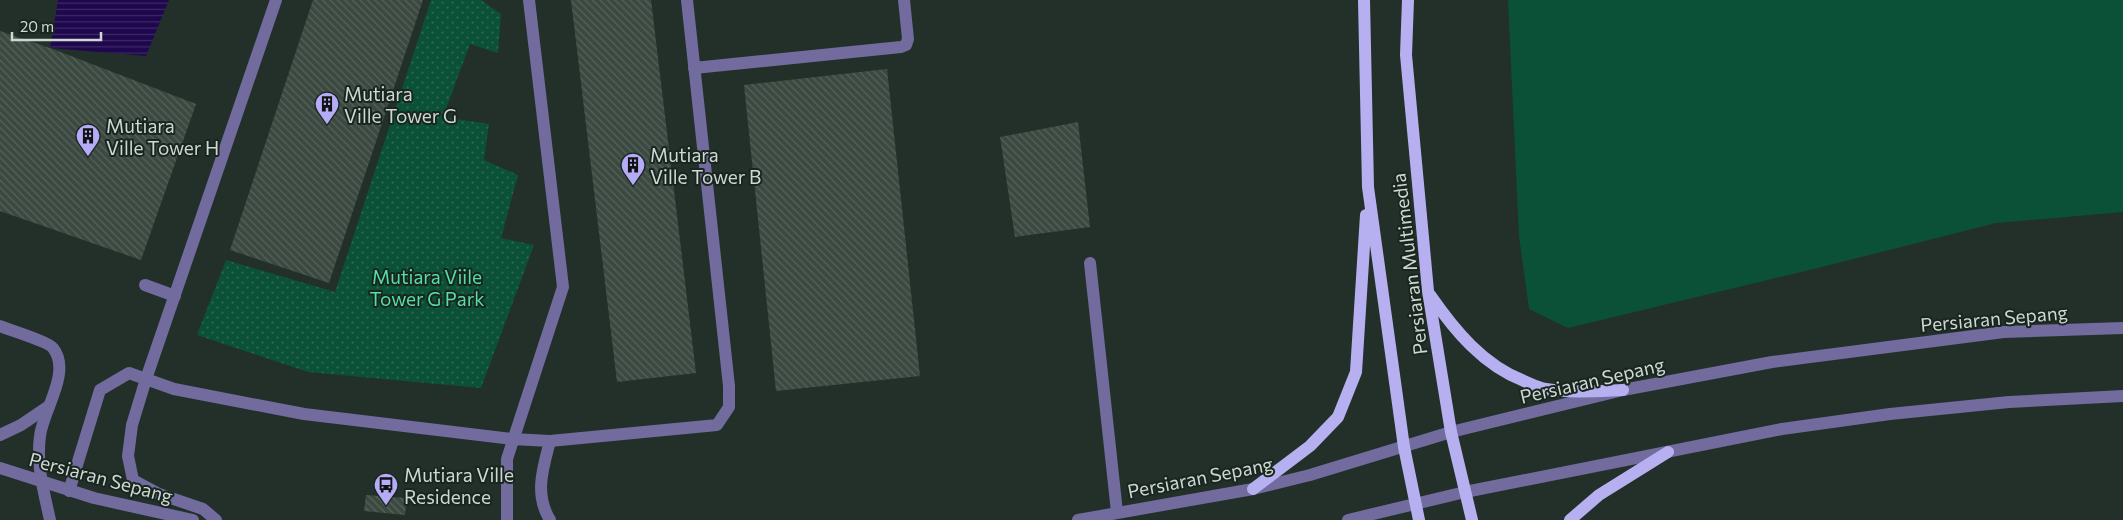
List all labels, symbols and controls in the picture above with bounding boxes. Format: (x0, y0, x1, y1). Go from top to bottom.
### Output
scale bar (12, 10, 101, 42)
text: 20 m (20, 17, 54, 35)
place label: Mutiara Ville Tower G (344, 82, 457, 127)
building icon: Mutiara Ville Tower G (314, 91, 340, 125)
place label: Mutiara Ville Tower H (106, 114, 219, 159)
building icon: Mutiara Ville Tower H (75, 123, 101, 157)
place label: Mutiara Ville Tower B (650, 143, 761, 188)
building icon: Mutiara Ville Tower B (620, 152, 646, 186)
street label: Persiaran Multimedia (1386, 172, 1432, 356)
park label: Mutiara Viile Tower G Park (369, 265, 485, 310)
street label: Persiaran Sepang (1919, 300, 2069, 336)
street label: Persiaran Sepang (1517, 352, 1667, 408)
street label: Persiaran Sepang (27, 447, 175, 507)
street label: Persiaran Sepang (1125, 452, 1275, 502)
place label: Mutiara Ville Residence (404, 463, 514, 508)
bus stop icon: Mutiara Ville Residence (373, 472, 399, 506)

